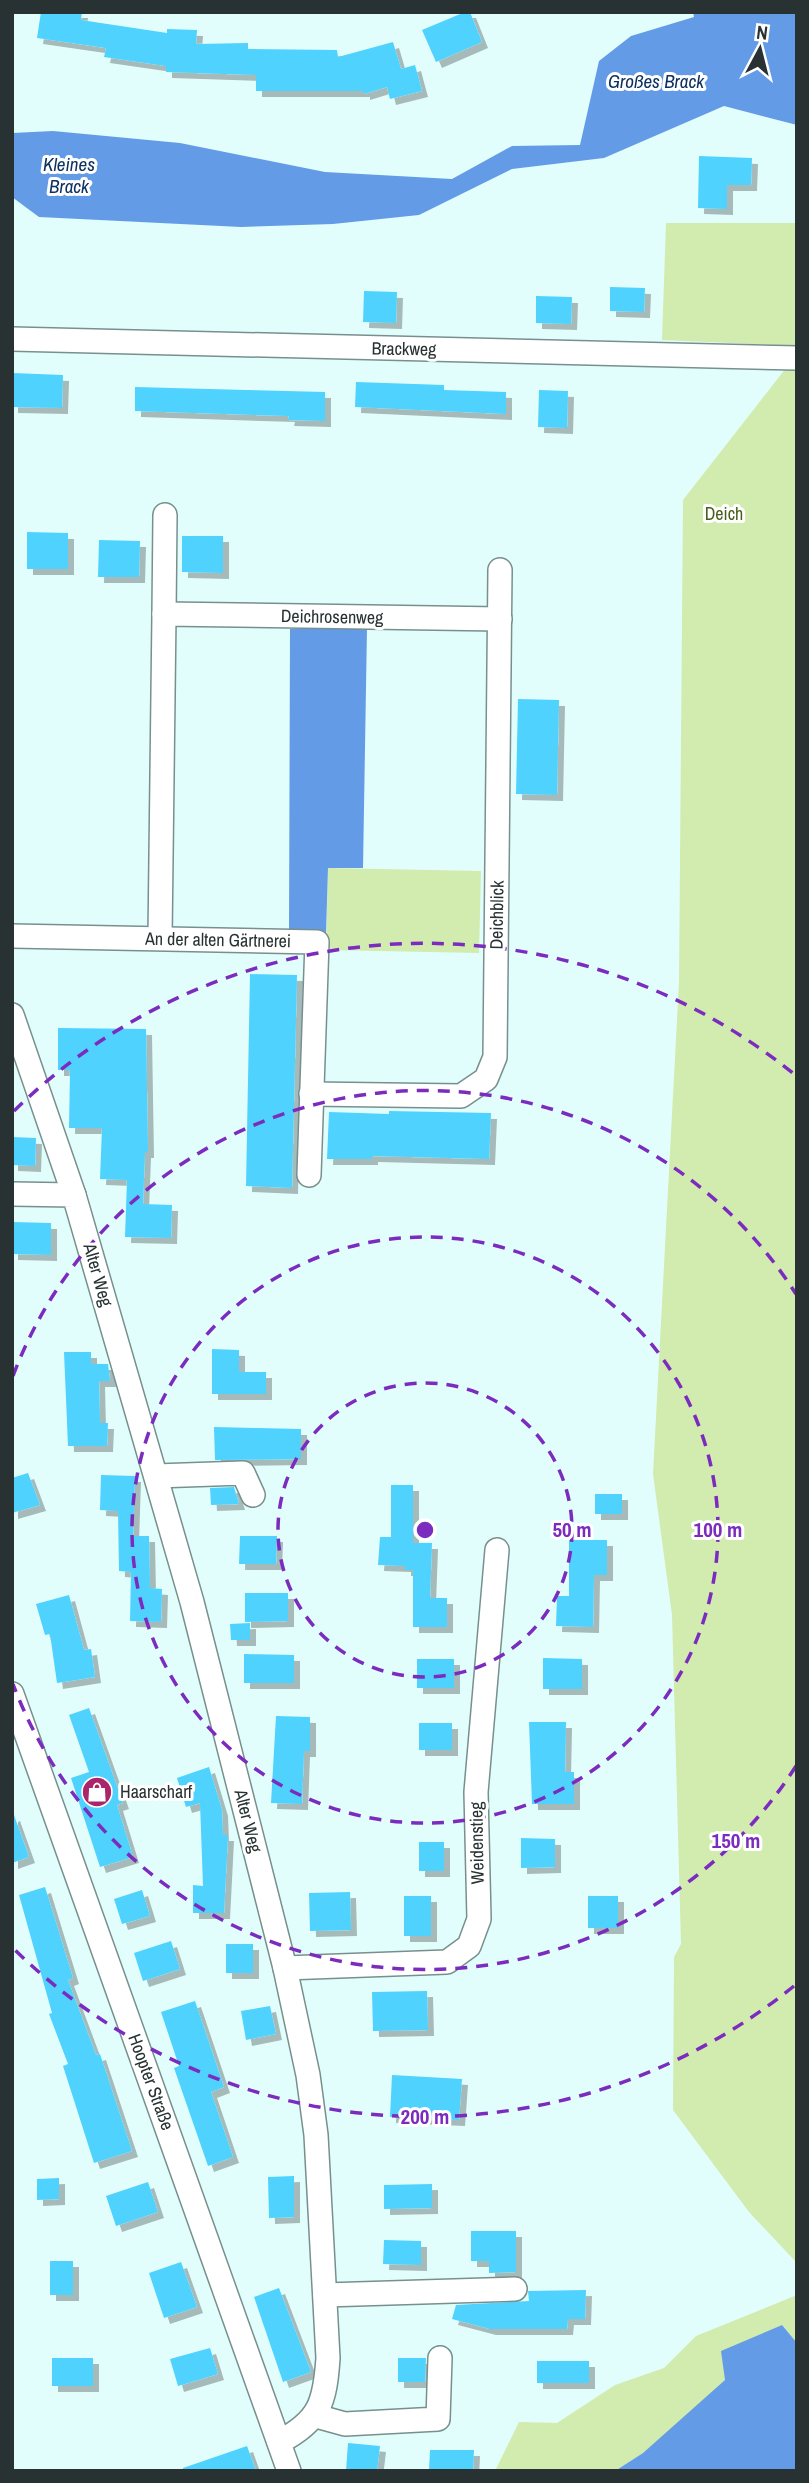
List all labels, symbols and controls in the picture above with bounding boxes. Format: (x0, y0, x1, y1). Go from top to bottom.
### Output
north arrow (725, 14, 795, 84)
text: N (755, 19, 769, 46)
water label: Großes Brack (608, 68, 705, 94)
water label: Kleines Brack (43, 151, 95, 199)
street label: Brackweg (371, 335, 437, 362)
park label: Deich (705, 501, 743, 526)
street label: Deichrosenweg (281, 603, 384, 630)
street label: Deichblick (483, 880, 510, 950)
street label: An der alten Gärtnerei (144, 926, 291, 953)
street label: Alter Weg (77, 1239, 120, 1310)
text: 50 m (552, 1515, 592, 1544)
text: 100 m (694, 1515, 742, 1544)
centre of rings (413, 1518, 437, 1542)
shop icon: Haarscharf (80, 1775, 114, 1809)
place label: Haarscharf (120, 1779, 193, 1804)
street label: Alter Weg (228, 1786, 269, 1856)
street label: Weidenstieg (463, 1801, 490, 1885)
text: 150 m (712, 1826, 760, 1855)
street label: Hoopter Straße (122, 2030, 180, 2134)
text: 200 m (401, 2102, 449, 2131)

